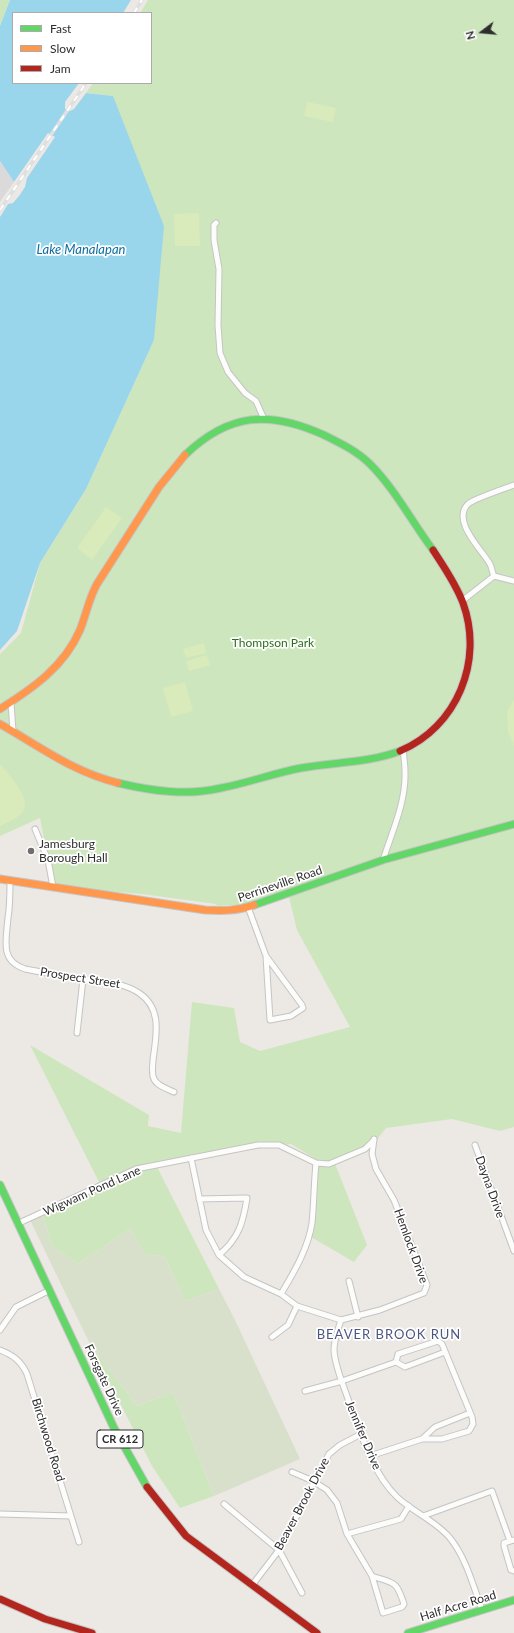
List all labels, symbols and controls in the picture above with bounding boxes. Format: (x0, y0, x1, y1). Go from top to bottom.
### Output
legend (12, 12, 152, 84)
north arrow (462, 12, 502, 52)
text: Fast (50, 21, 71, 36)
text: N (463, 30, 477, 41)
text: Slow (50, 41, 75, 56)
text: Jam (50, 61, 71, 76)
water label: Lake Manalapan (37, 242, 125, 258)
park label: Thompson Park (232, 636, 314, 650)
place label: Jamesburg Borough Hall (39, 837, 108, 865)
marker: Jamesburg Borough Hall (26, 846, 36, 856)
street label: Perrineville Road (236, 863, 324, 905)
street label: Prospect Street (39, 965, 121, 991)
street label: Dayna Drive (472, 1154, 508, 1220)
street label: Wigwam Pond Lane (41, 1163, 143, 1219)
street label: Hemlock Drive (391, 1207, 431, 1285)
district label: BEAVER BROOK RUN (317, 1327, 461, 1343)
street label: Forsgate Drive (81, 1342, 127, 1418)
street label: Birchwood Road (28, 1397, 68, 1483)
street label: Jennifer Drive (342, 1398, 384, 1472)
road number: CR 612 (97, 1430, 143, 1448)
street label: Beaver Brook Drive (272, 1455, 332, 1553)
street label: Half Acre Road (418, 1588, 498, 1624)

